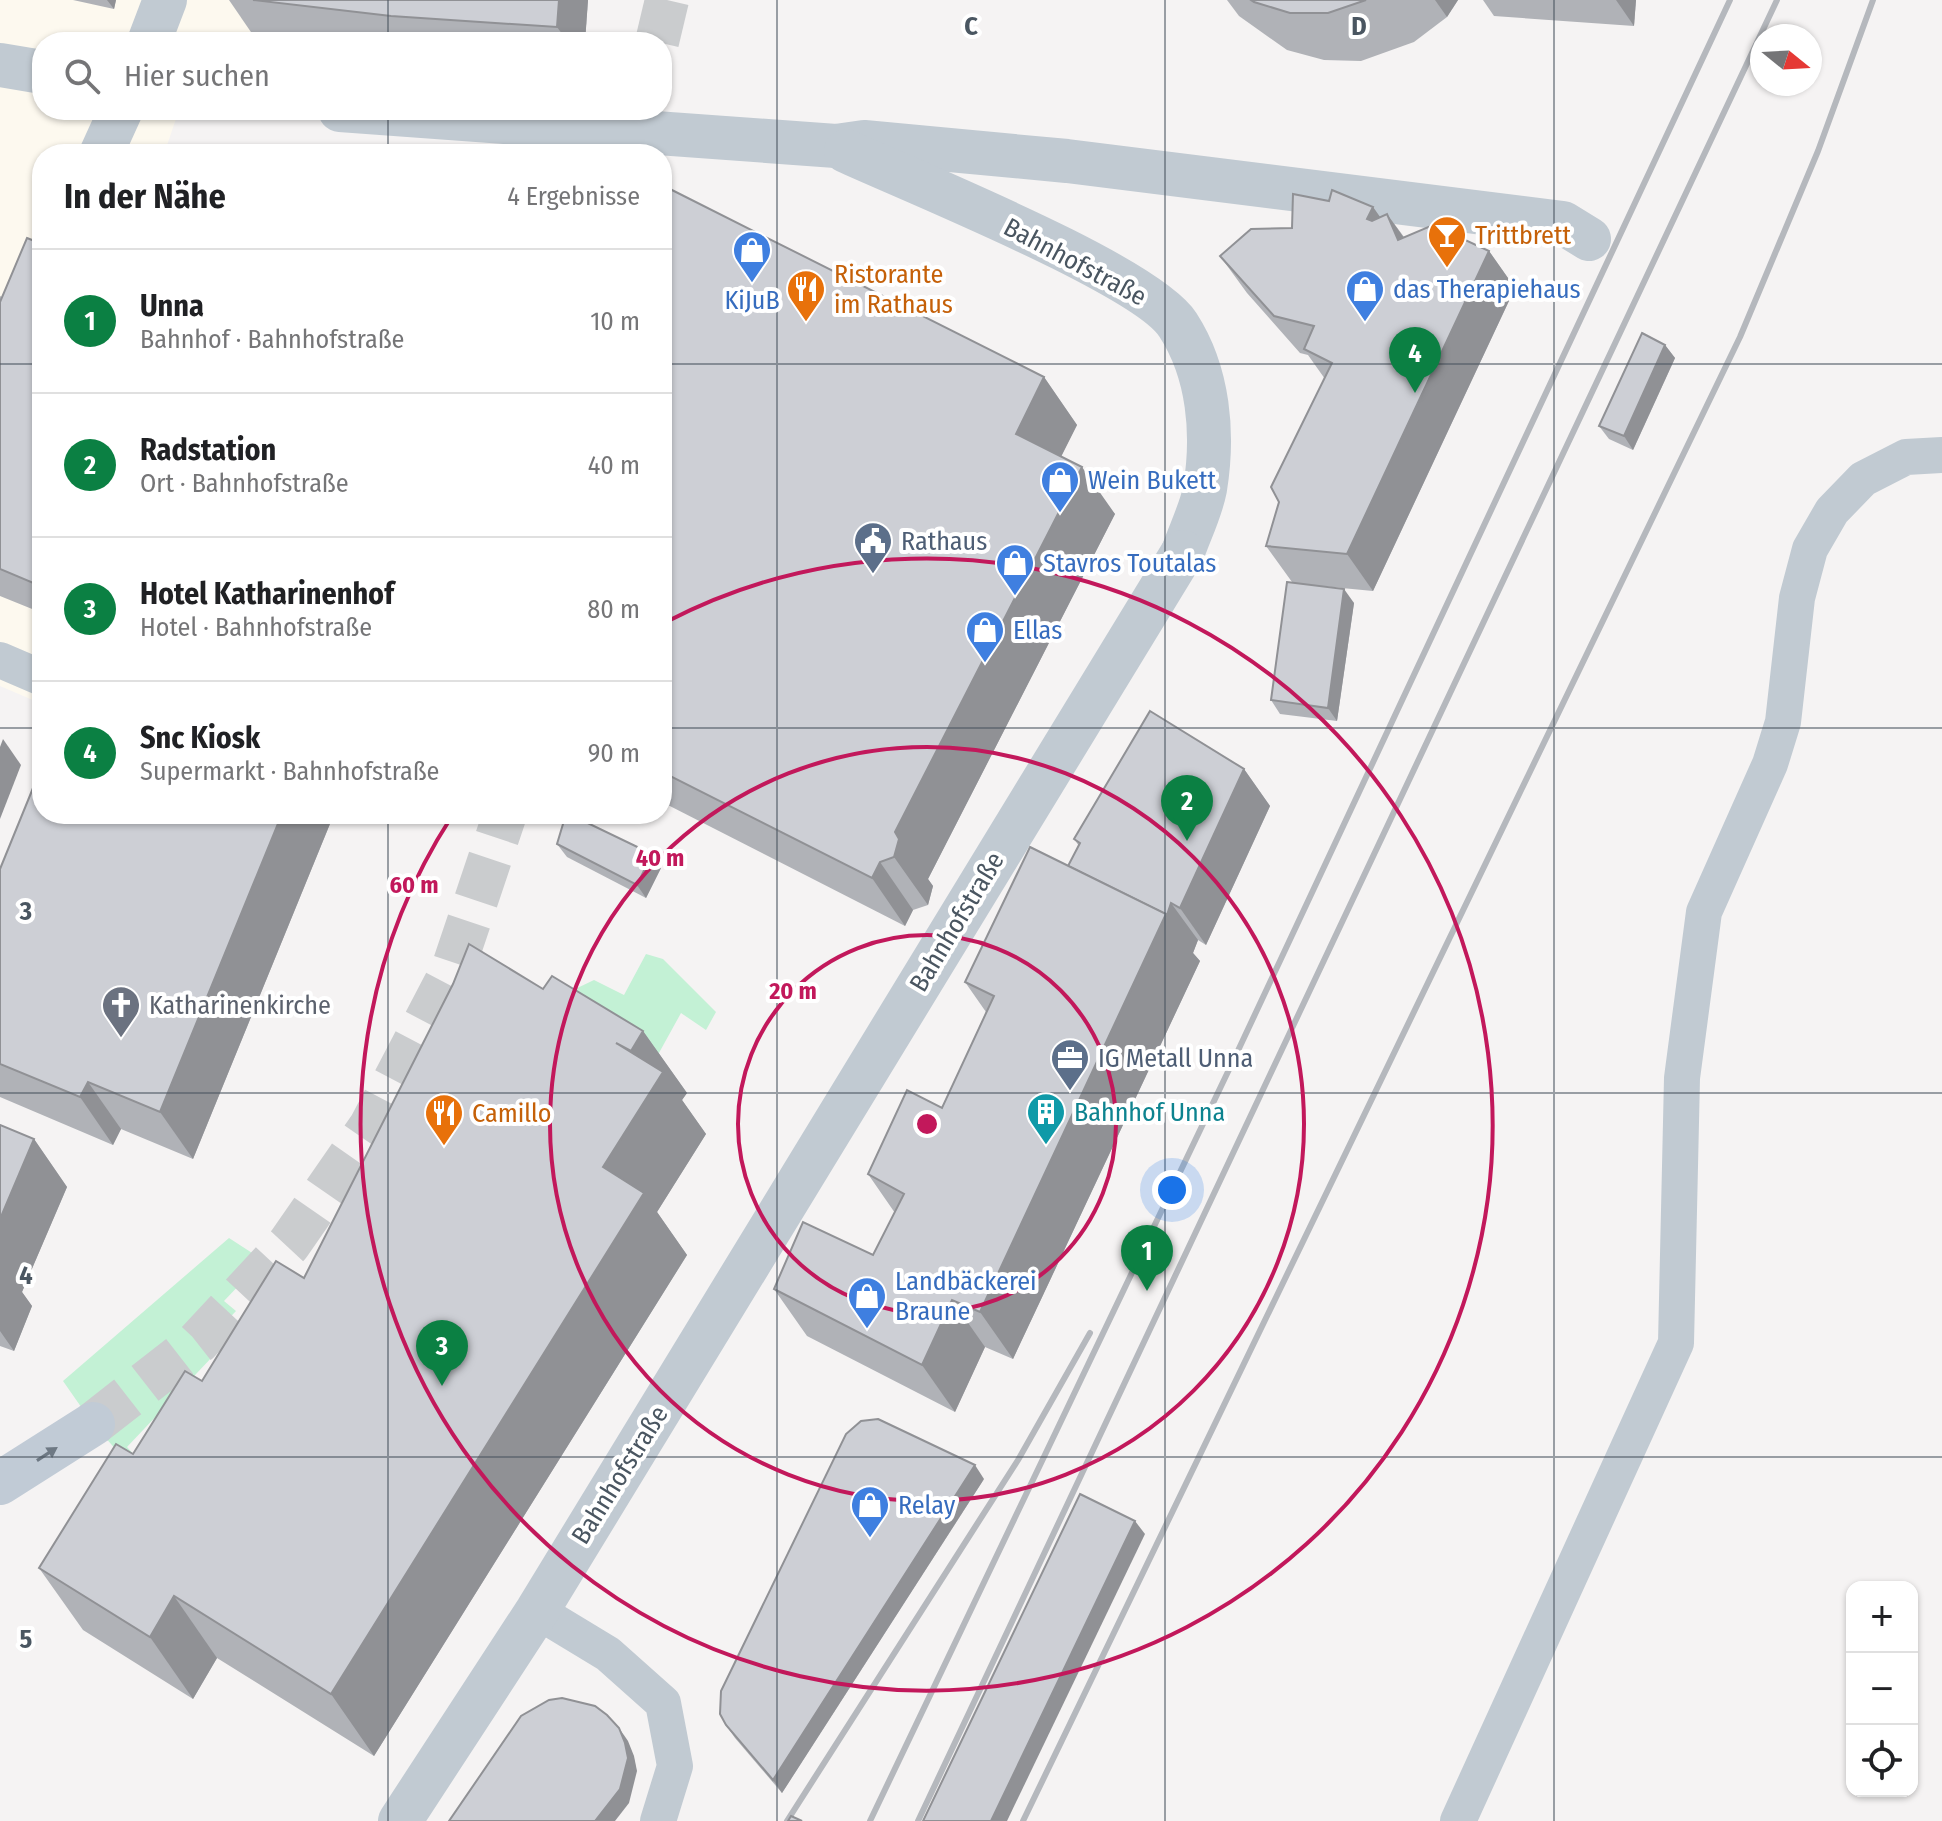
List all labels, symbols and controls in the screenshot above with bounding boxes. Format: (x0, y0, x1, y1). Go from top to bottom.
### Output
text: C (964, 11, 978, 42)
text: D (1351, 11, 1367, 42)
north arrow (1750, 24, 1822, 96)
search box (32, 32, 672, 120)
icon: search (60, 54, 104, 98)
text: Hier suchen (124, 58, 270, 94)
text: In der Nähe (64, 176, 226, 217)
text: 4 Ergebnisse (507, 181, 640, 212)
street label: Bahnhofstraße (998, 211, 1152, 313)
bar icon: Trittbrett (1426, 214, 1468, 269)
place label: Trittbrett (1475, 220, 1571, 251)
shop icon: KiJuB (731, 229, 773, 284)
place label: Ristorante im Rathaus (834, 259, 953, 320)
restaurant icon: Ristorante im Rathaus (785, 268, 827, 323)
shop icon: das Therapiehaus (1344, 268, 1386, 323)
place label: das Therapiehaus (1393, 274, 1581, 305)
place label: KiJuB (724, 285, 780, 316)
text: Unna (140, 288, 204, 324)
text: 1 (85, 306, 96, 337)
text: 10 m (590, 306, 640, 337)
text: Bahnhof · Bahnhofstraße (140, 324, 404, 355)
pin: 4 (1389, 327, 1441, 393)
text: Radstation (140, 432, 276, 468)
text: 2 (84, 450, 96, 481)
text: 40 m (588, 450, 640, 481)
shop icon: Wein Bukett (1039, 459, 1081, 514)
place label: Wein Bukett (1088, 465, 1216, 496)
text: Ort · Bahnhofstraße (140, 468, 349, 499)
public building icon: Rathaus (852, 520, 894, 575)
place label: Rathaus (901, 526, 987, 557)
shop icon: Stavros Toutalas (994, 542, 1036, 597)
place label: Stavros Toutalas (1043, 548, 1216, 579)
text: Hotel Katharinenhof (140, 576, 394, 612)
text: 3 (84, 594, 96, 625)
text: 80 m (587, 594, 640, 625)
shop icon: Ellas (964, 609, 1006, 664)
text: Hotel · Bahnhofstraße (140, 612, 372, 643)
place label: Ellas (1013, 615, 1062, 646)
text: Snc Kiosk (140, 720, 260, 756)
text: 4 (83, 738, 97, 769)
text: 90 m (588, 738, 640, 769)
text: Supermarkt · Bahnhofstraße (140, 756, 439, 787)
pin: 2 (1161, 775, 1213, 841)
text: 40 m (636, 844, 684, 872)
street label: Bahnhofstraße (903, 847, 1011, 997)
text: 60 m (390, 871, 438, 899)
text: 3 (19, 896, 32, 927)
text: 20 m (768, 977, 817, 1005)
church icon: Katharinenkirche (100, 984, 142, 1039)
place label: Katharinenkirche (149, 990, 331, 1021)
office icon: IG Metall Unna (1049, 1037, 1091, 1092)
place label: IG Metall Unna (1098, 1043, 1253, 1074)
building icon: Bahnhof Unna (1025, 1091, 1067, 1146)
restaurant icon: Camillo (423, 1092, 465, 1147)
place label: Bahnhof Unna (1074, 1097, 1225, 1128)
place label: Camillo (472, 1098, 552, 1129)
centre of rings (913, 1110, 941, 1138)
your location (1152, 1170, 1192, 1210)
pin: 1 (1121, 1225, 1173, 1291)
text: 4 (19, 1260, 33, 1291)
place label: Landbäckerei Braune (895, 1266, 1037, 1327)
shop icon: Landbäckerei Braune (846, 1275, 888, 1330)
pin: 3 (416, 1320, 468, 1386)
street label: Bahnhofstraße (565, 1400, 675, 1550)
one-way arrow (36, 1447, 58, 1462)
shop icon: Relay (849, 1484, 891, 1539)
place label: Relay (898, 1490, 956, 1521)
map controls (1846, 1581, 1918, 1797)
button: + (1846, 1581, 1918, 1653)
text: 5 (20, 1624, 33, 1655)
button: − (1846, 1653, 1918, 1725)
button: locate (1846, 1725, 1918, 1797)

